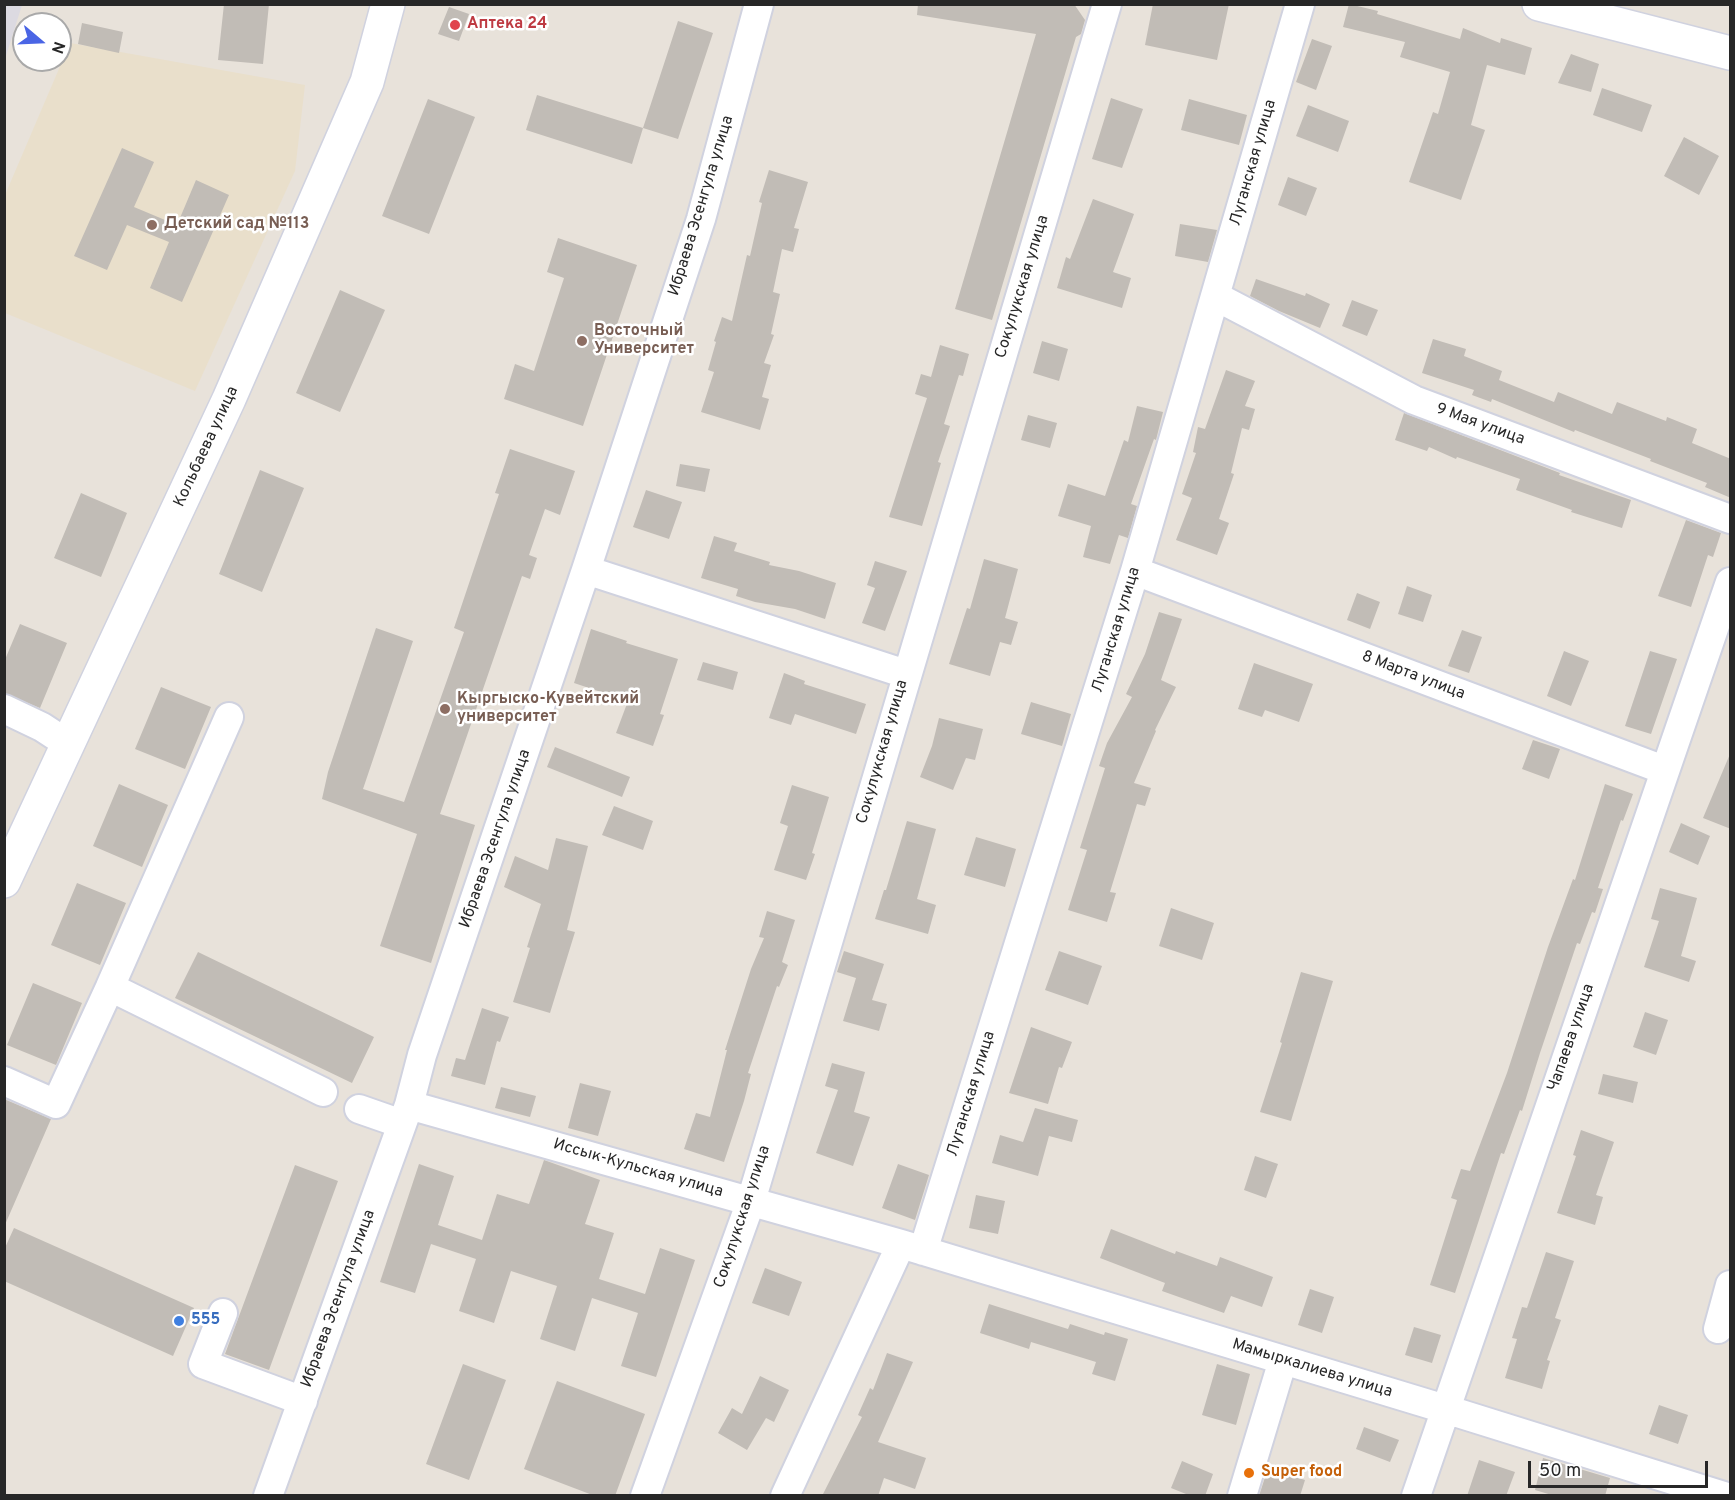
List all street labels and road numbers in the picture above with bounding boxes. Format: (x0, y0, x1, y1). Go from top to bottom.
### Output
street label: Луганская улица (1227, 98, 1281, 228)
street label: Ибраева Эсенгула улица (665, 113, 739, 299)
street label: Сокулукская улица (992, 213, 1054, 361)
street label: Кольбаева улица (171, 384, 243, 510)
street label: 9 Мая улица (1433, 400, 1527, 450)
street label: Луганская улица (1089, 565, 1145, 695)
street label: 8 Марта улица (1359, 647, 1467, 705)
street label: Сокулукская улица (853, 678, 913, 826)
street label: Ибраева Эсенгула улица (456, 747, 536, 931)
street label: Чапаева улица (1545, 982, 1599, 1094)
street label: Луганская улица (944, 1029, 1000, 1159)
street label: Иссык-Кульская улица (551, 1136, 725, 1202)
street label: Сокулукская улица (711, 1143, 775, 1291)
street label: Ибраева Эсенгула улица (298, 1208, 380, 1390)
street label: Мамыркалиева улица (1230, 1335, 1394, 1403)

